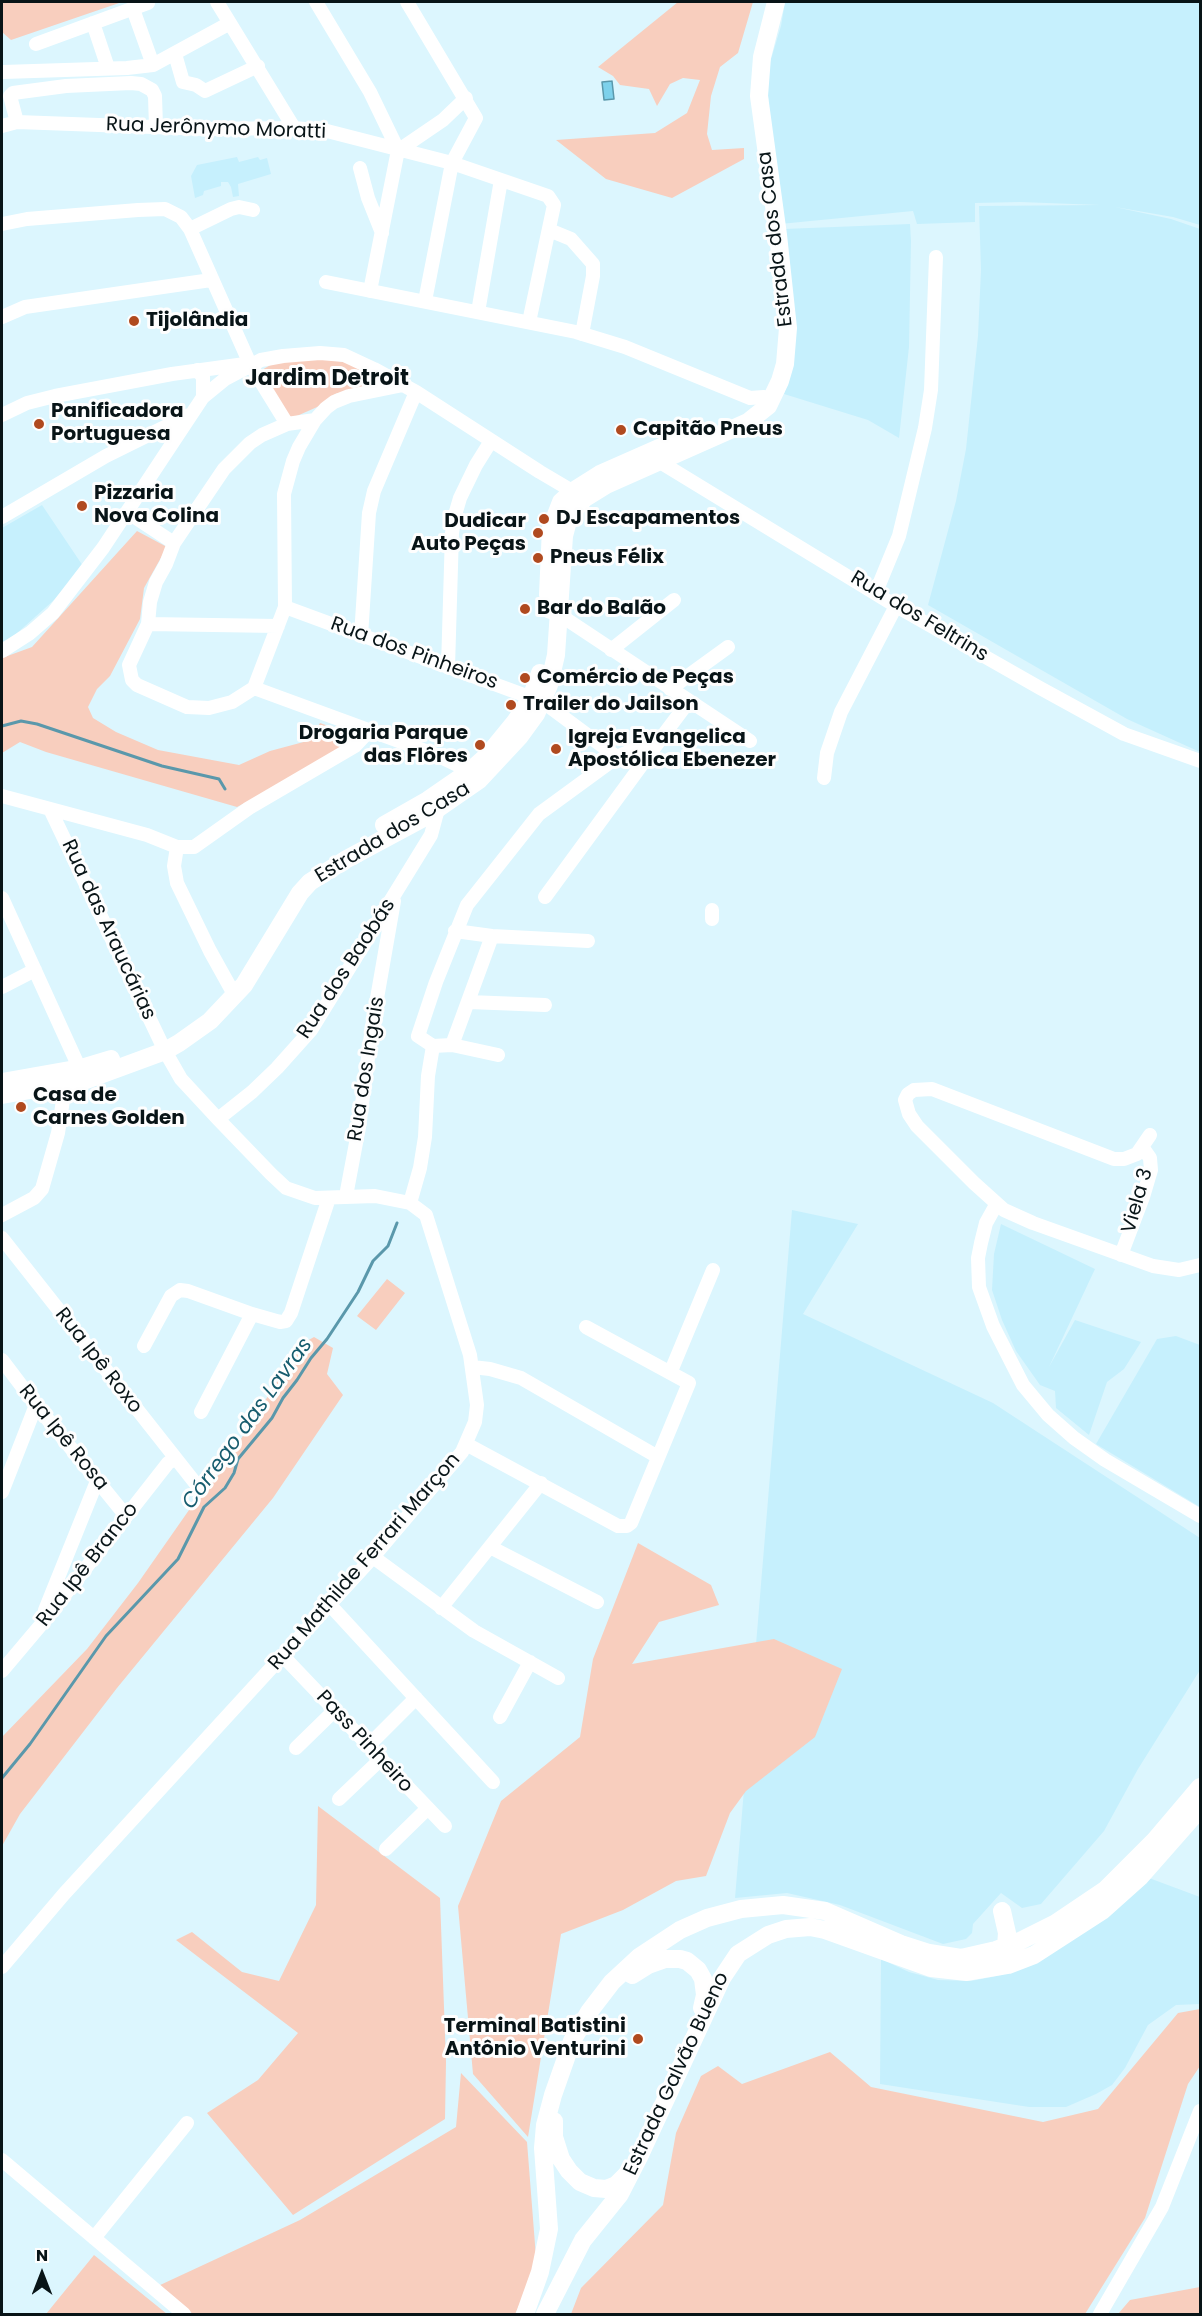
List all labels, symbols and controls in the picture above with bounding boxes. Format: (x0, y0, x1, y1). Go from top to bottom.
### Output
street label: Rua Jerônymo Moratti (105, 113, 327, 145)
street label: Estrada dos Casa (753, 150, 799, 328)
place label: Tijolândia (146, 309, 248, 333)
marker: Tijolândia (127, 314, 141, 328)
district label: Jardim Detroit (245, 366, 409, 392)
place label: Panificadora Portuguesa (51, 400, 184, 447)
marker: Panificadora Portuguesa (32, 417, 46, 431)
place label: Capitão Pneus (633, 418, 783, 442)
marker: Capitão Pneus (614, 423, 628, 437)
place label: Pizzaria Nova Colina (94, 482, 219, 529)
marker: Pizzaria Nova Colina (75, 499, 89, 513)
place label: DJ Escapamentos (556, 507, 740, 531)
place label: Dudicar Auto Peças (411, 510, 526, 557)
marker: DJ Escapamentos (537, 512, 551, 526)
marker: Dudicar Auto Peças (531, 526, 545, 540)
place label: Pneus Félix (550, 546, 664, 570)
marker: Pneus Félix (531, 551, 545, 565)
street label: Rua dos Feltrins (846, 566, 992, 668)
place label: Bar do Balão (537, 597, 666, 621)
marker: Bar do Balão (518, 602, 532, 616)
street label: Rua dos Pinheiros (327, 613, 501, 695)
place label: Comércio de Peças (537, 666, 734, 690)
marker: Comércio de Peças (518, 671, 532, 685)
place label: Trailer do Jailson (523, 693, 699, 717)
marker: Trailer do Jailson (504, 698, 518, 712)
place label: Drogaria Parque das Flôres (299, 722, 468, 769)
place label: Igreja Evangelica Apostólica Ebenezer (568, 726, 776, 773)
marker: Drogaria Parque das Flôres (473, 738, 487, 752)
marker: Igreja Evangelica Apostólica Ebenezer (549, 742, 563, 756)
street label: Estrada dos Casa (311, 777, 475, 889)
street label: Rua das Araucárias (56, 836, 160, 1024)
street label: Rua dos Baobás (293, 895, 401, 1043)
street label: Rua dos Ingais (344, 995, 390, 1143)
place label: Casa de Carnes Golden (33, 1084, 185, 1131)
marker: Casa de Carnes Golden (14, 1100, 28, 1114)
street label: Viela 3 (1117, 1166, 1159, 1236)
street label: Rua Ipê Roxo (49, 1303, 147, 1419)
water label: Córrego das Lavras (177, 1333, 319, 1515)
street label: Rua Ipê Rosa (13, 1380, 113, 1496)
street label: Rua Mathilde Ferrari Marçon (264, 1448, 466, 1676)
street label: Rua Ipê Branco (32, 1498, 144, 1632)
street label: Pass Pinheiro (311, 1686, 417, 1798)
street label: Estrada Galvão Bueno (619, 1969, 735, 2179)
place label: Terminal Batistini Antônio Venturini (444, 2015, 626, 2062)
marker: Terminal Batistini Antônio Venturini (631, 2032, 645, 2046)
north arrow (12, 2244, 72, 2304)
text: N (36, 2244, 48, 2267)

